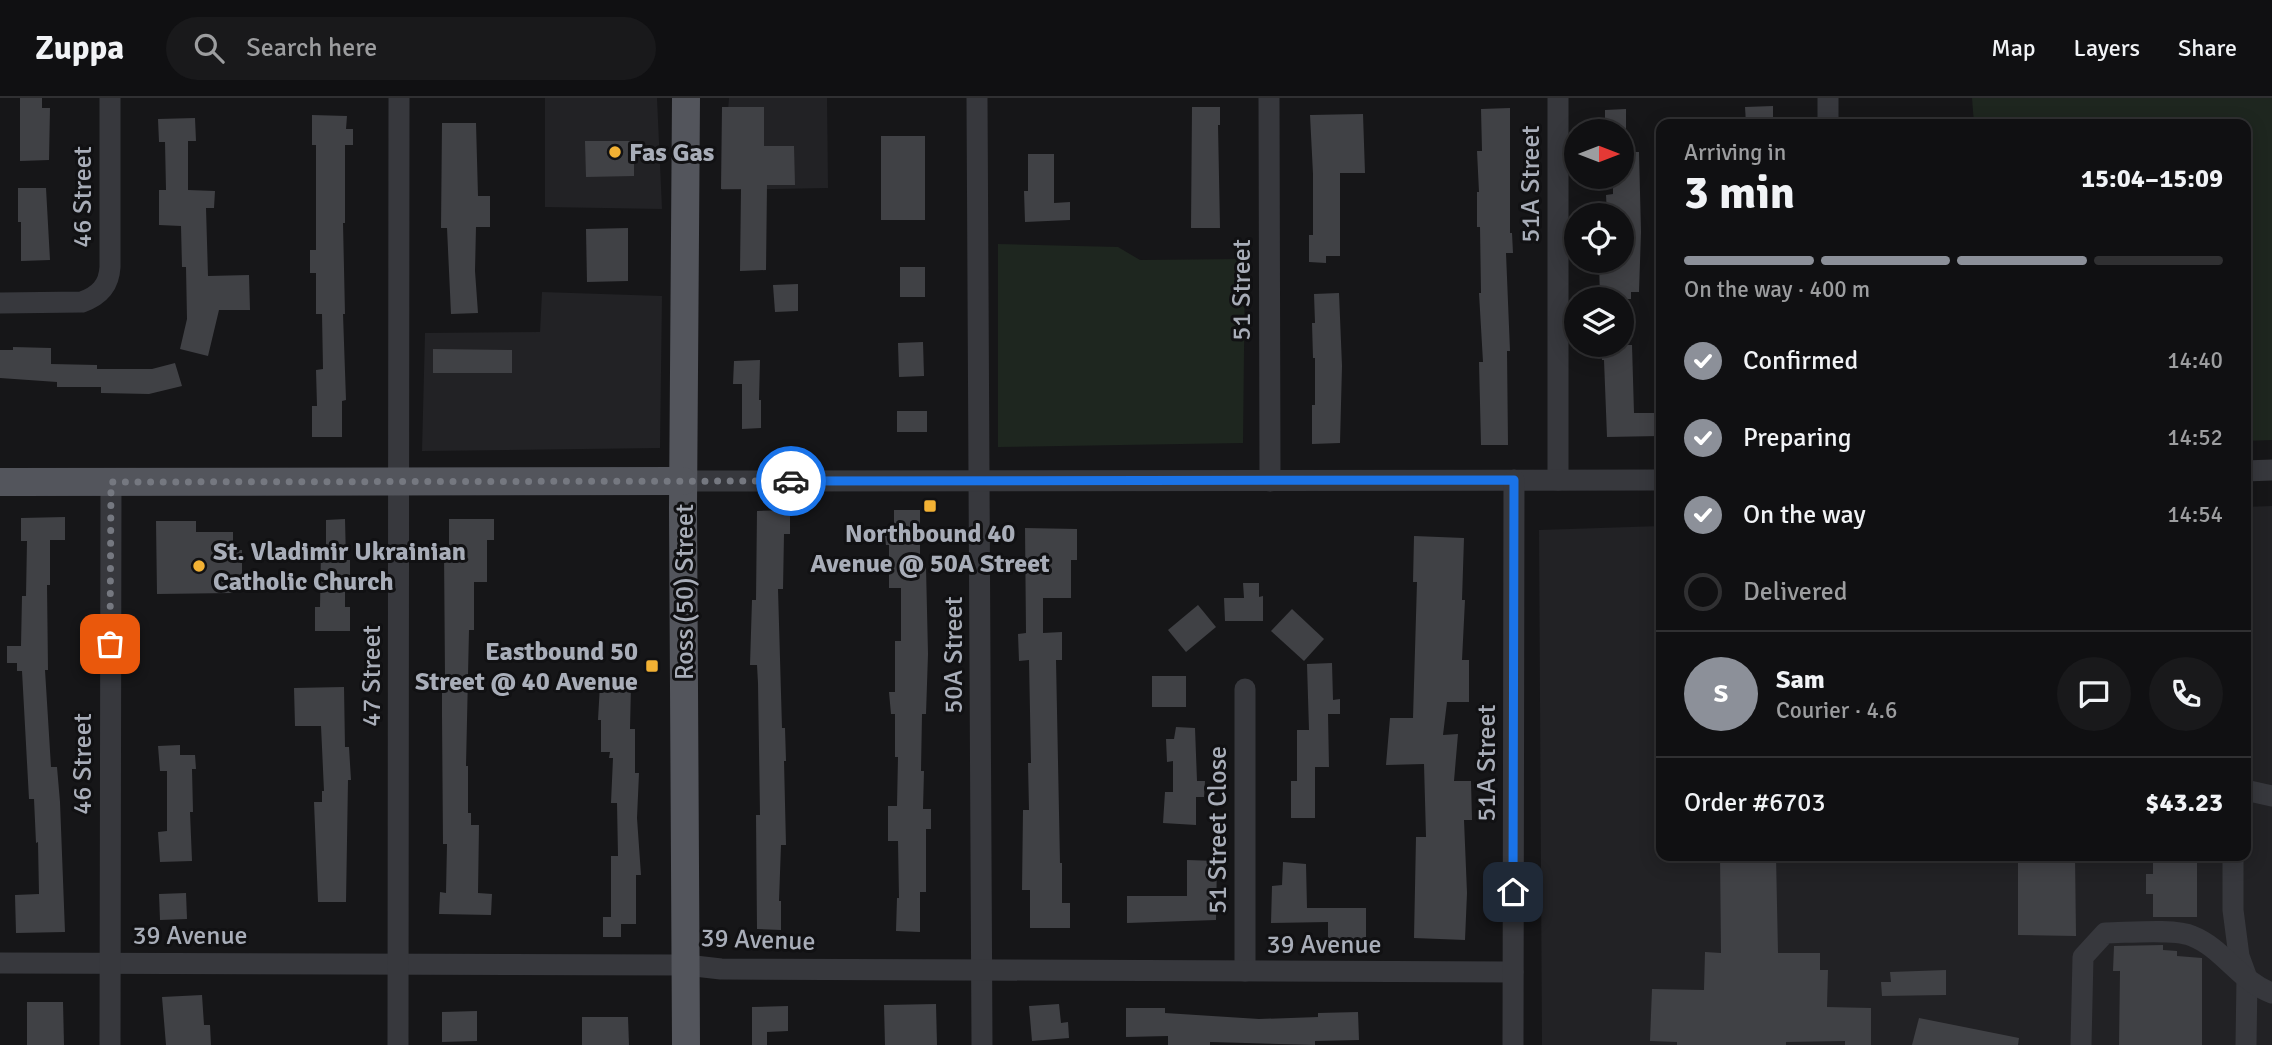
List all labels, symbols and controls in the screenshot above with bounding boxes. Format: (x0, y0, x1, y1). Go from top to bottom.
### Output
search box (166, 17, 656, 80)
text: Zuppa (35, 28, 124, 69)
icon: search (190, 29, 228, 67)
text: Search here (246, 32, 377, 64)
text: Map (1991, 33, 2036, 63)
text: Layers (2074, 33, 2140, 63)
text: Share (2178, 33, 2237, 63)
north arrow (1564, 119, 1634, 189)
map controls (1564, 119, 1634, 357)
street label: 51A Street (1515, 125, 1547, 243)
place label: Fas Gas (629, 137, 714, 169)
text: Arriving in (1684, 138, 1786, 167)
marker: Fas Gas (607, 144, 623, 160)
street label: 46 Street (67, 146, 99, 248)
text: 15:04–15:09 (2081, 163, 2223, 195)
text: 3 min (1684, 165, 1795, 221)
button: locate (1564, 203, 1634, 273)
street label: 51 Street (1226, 239, 1258, 341)
text: On the way · 400 m (1684, 275, 1870, 304)
button: layers (1564, 287, 1634, 357)
icon: check (1684, 342, 1722, 380)
text: Confirmed (1743, 345, 1858, 377)
text: 14:40 (2167, 346, 2223, 375)
icon: check (1684, 419, 1722, 457)
text: Preparing (1743, 422, 1851, 454)
text: 14:52 (2167, 423, 2223, 452)
courier (756, 446, 826, 516)
icon: car (772, 462, 810, 500)
icon: check (1684, 496, 1722, 534)
marker: Northbound 40 Avenue @ 50A Street (922, 498, 938, 514)
text: On the way (1743, 499, 1866, 531)
text: 14:54 (2167, 500, 2223, 529)
street label: Ross (50) Street (669, 504, 701, 680)
place label: Northbound 40 Avenue @ 50A Street (810, 518, 1050, 580)
place label: St. Vladimir Ukrainian Catholic Church (213, 536, 466, 598)
marker: St. Vladimir Ukrainian Catholic Church (191, 558, 207, 574)
text: Delivered (1743, 576, 1848, 608)
street label: 50A Street (938, 596, 970, 714)
pin (80, 614, 140, 674)
icon: bag (91, 625, 129, 663)
street label: 47 Street (356, 625, 388, 727)
place label: Eastbound 50 Street @ 40 Avenue (415, 636, 638, 698)
button: chat (2057, 657, 2131, 731)
button: phone (2149, 657, 2223, 731)
marker: Eastbound 50 Street @ 40 Avenue (644, 658, 660, 674)
text: Sam (1776, 664, 1825, 696)
text: S (1714, 678, 1728, 710)
text: Courier · 4.6 (1776, 696, 1897, 725)
street label: 51A Street (1471, 704, 1503, 822)
street label: 46 Street (67, 713, 99, 815)
street label: 51 Street Close (1202, 746, 1234, 914)
text: Order #6703 (1684, 787, 1825, 819)
text: $43.23 (2145, 787, 2223, 819)
pin (1483, 862, 1543, 922)
icon: home (1494, 873, 1532, 911)
street label: 39 Avenue (132, 920, 248, 952)
street label: 39 Avenue (700, 922, 816, 958)
street label: 39 Avenue (1266, 929, 1382, 961)

